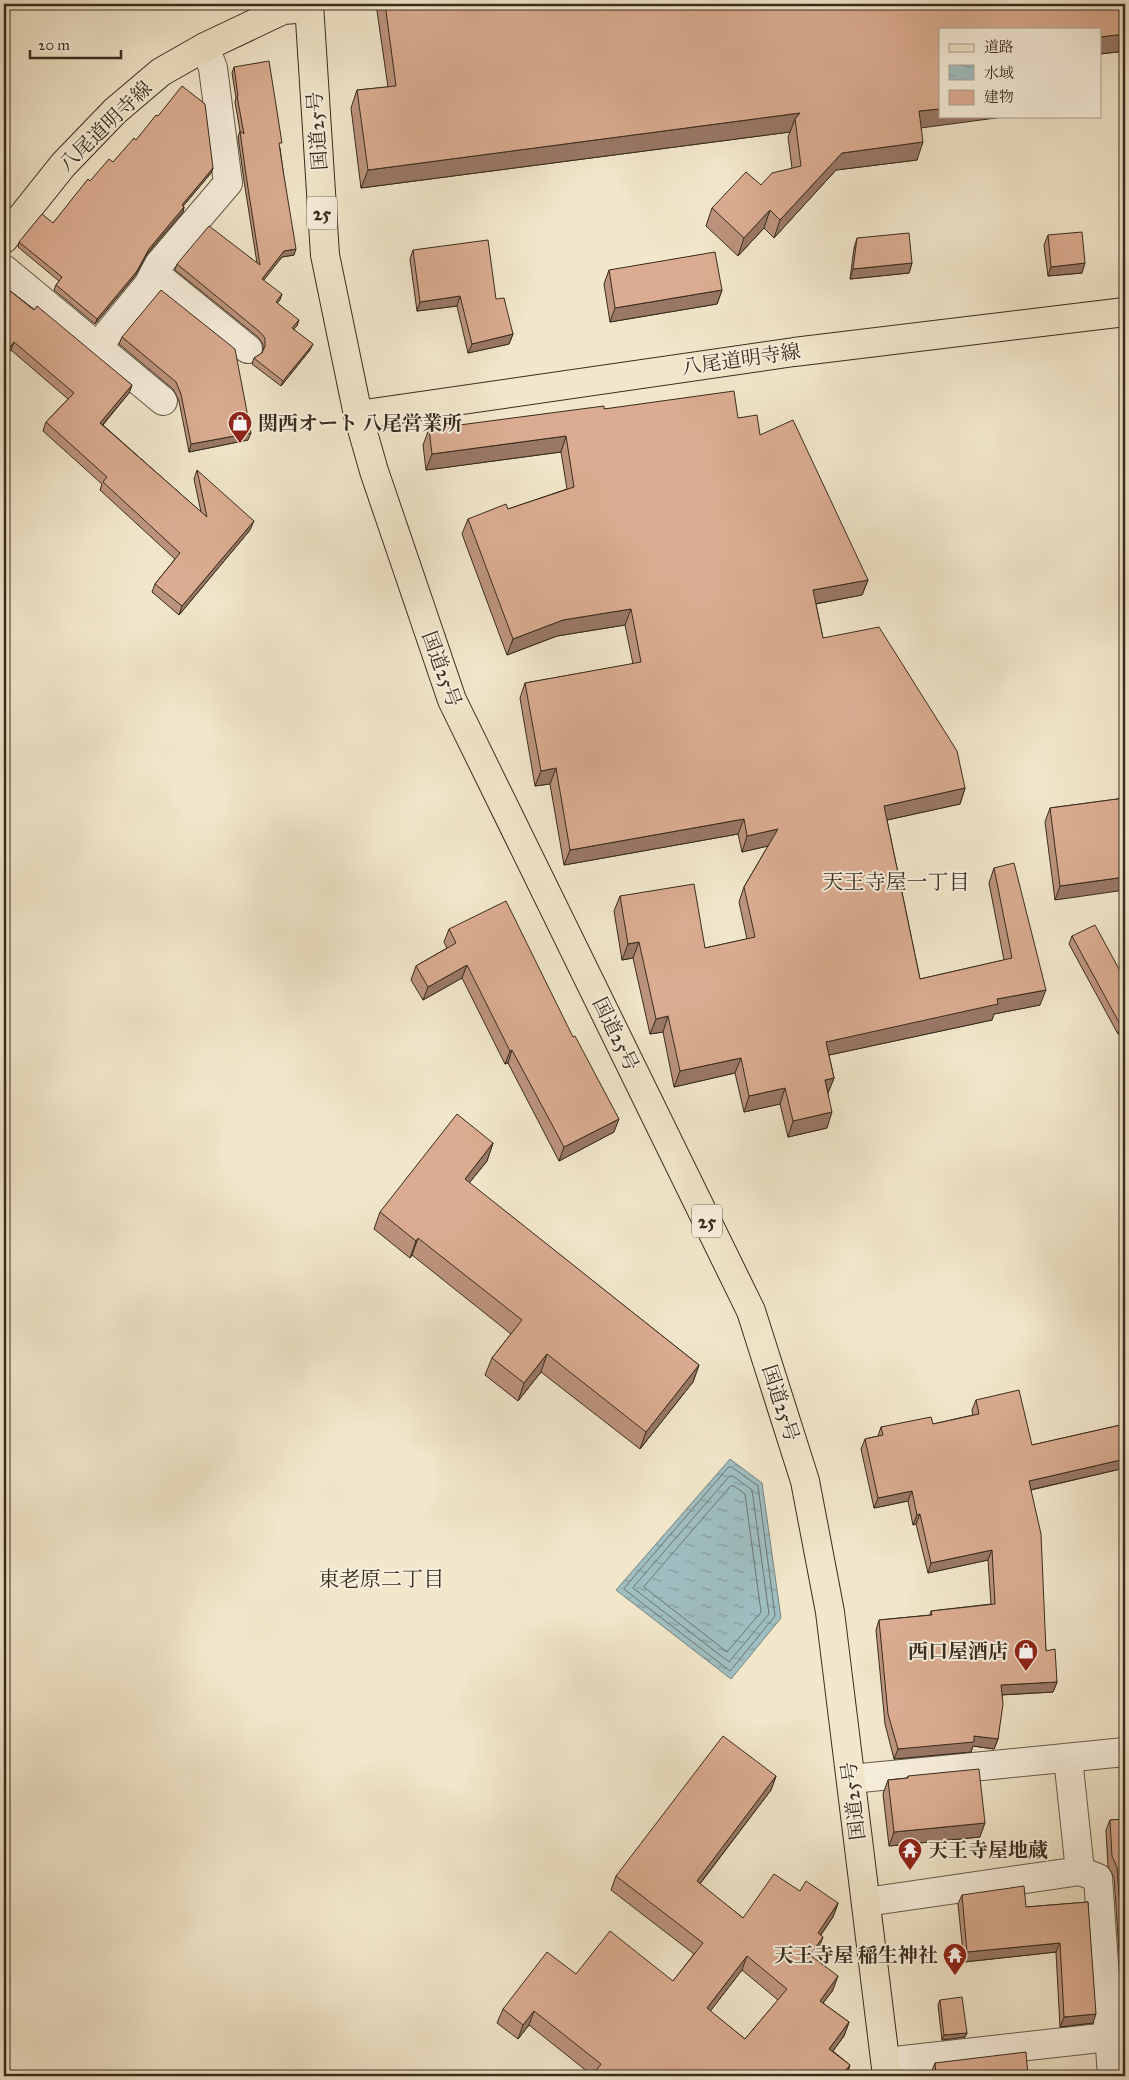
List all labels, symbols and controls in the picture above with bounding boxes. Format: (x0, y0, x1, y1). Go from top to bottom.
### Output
scale bar (30, 28, 121, 60)
legend (939, 28, 1102, 118)
text: 20 m (38, 36, 70, 54)
text: 道路 (984, 38, 1014, 56)
text: 水域 (984, 64, 1014, 82)
street label: 八尾道明寺線 (54, 76, 156, 176)
text: 建物 (984, 88, 1014, 106)
street label: 国道25号 (302, 91, 332, 171)
road number: 25 (307, 197, 337, 230)
street label: 八尾道明寺線 (680, 339, 802, 379)
shop icon: 関西オート 八尾営業所 (227, 410, 253, 444)
place label: 関西オート 八尾営業所 (258, 411, 462, 435)
street label: 国道25号 (417, 628, 467, 710)
district label: 天王寺屋一丁目 (823, 869, 970, 895)
street label: 国道25号 (588, 993, 644, 1075)
road number: 25 (692, 1204, 722, 1238)
street label: 国道25号 (757, 1362, 805, 1444)
district label: 東老原二丁目 (318, 1566, 444, 1592)
shop icon: 西口屋酒店 (1013, 1638, 1039, 1672)
place label: 西口屋酒店 (908, 1639, 1008, 1663)
street label: 国道25号 (836, 1760, 870, 1842)
temple icon: 天王寺屋地蔵 (897, 1837, 923, 1871)
place label: 天王寺屋地蔵 (928, 1838, 1048, 1862)
temple icon: 天王寺屋 稲生神社 (942, 1942, 968, 1976)
place label: 天王寺屋 稲生神社 (774, 1943, 938, 1967)

